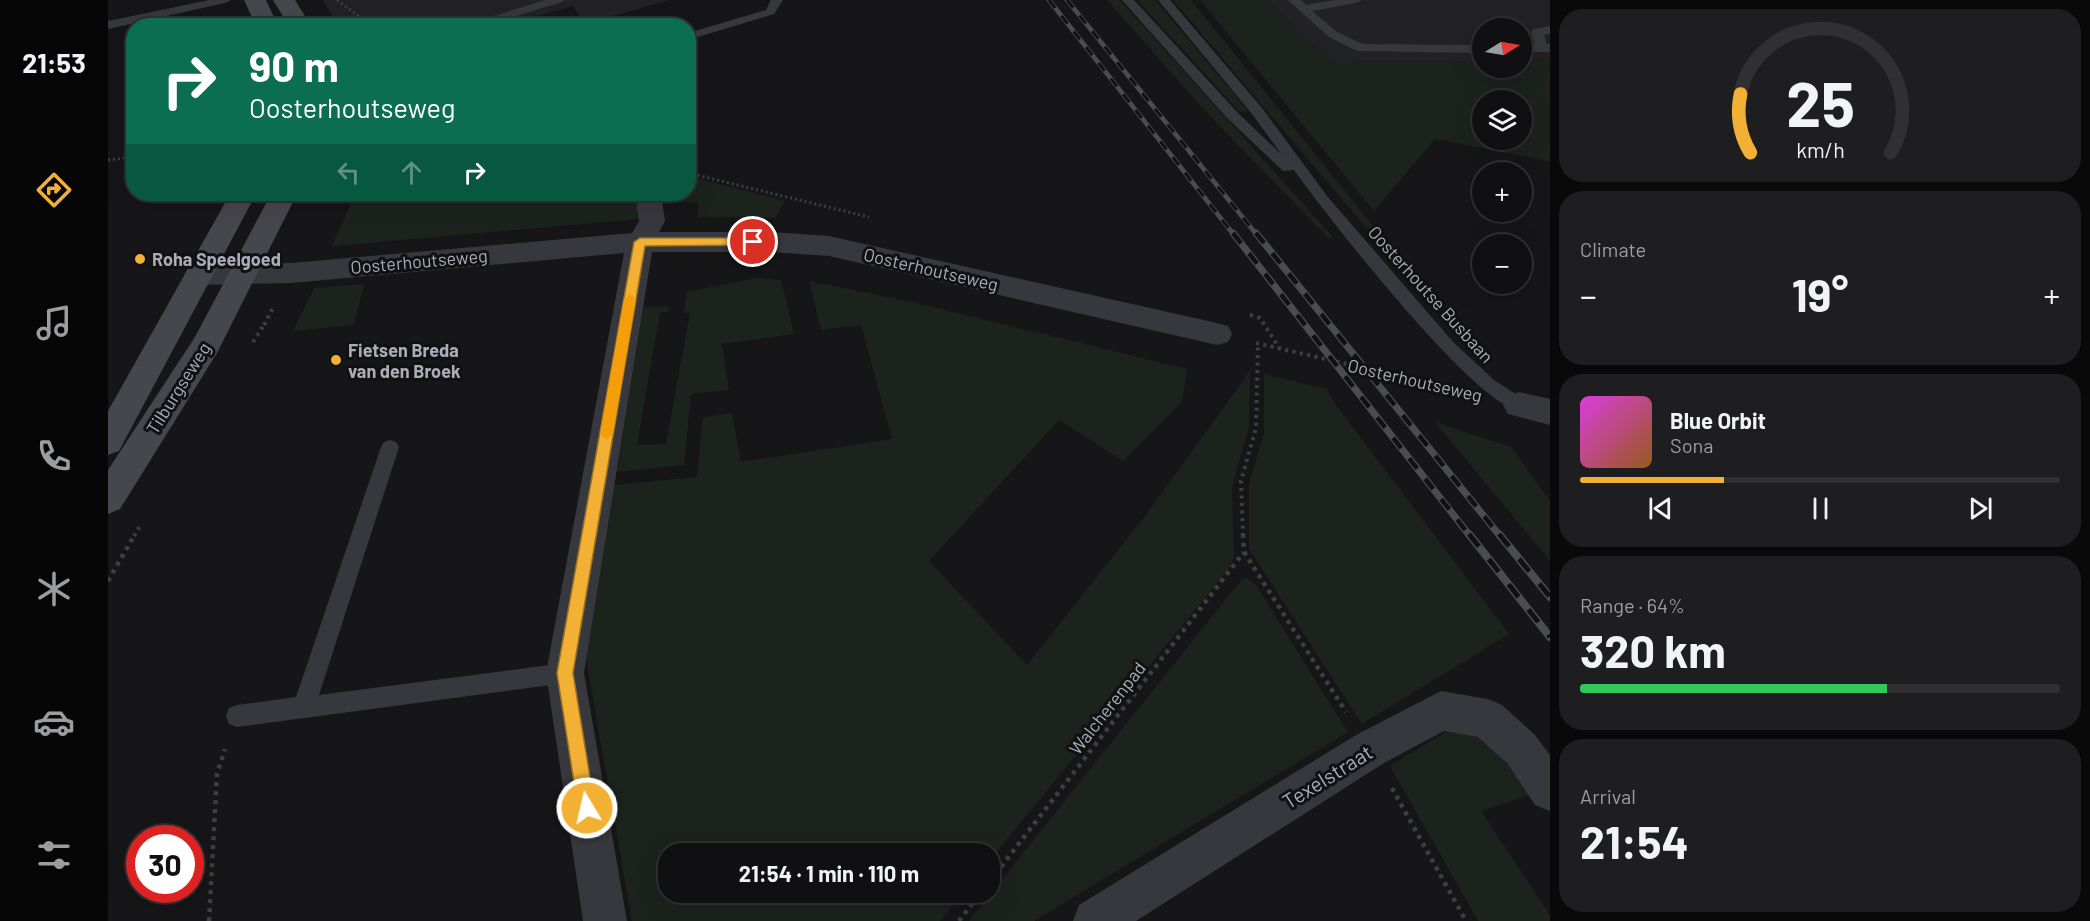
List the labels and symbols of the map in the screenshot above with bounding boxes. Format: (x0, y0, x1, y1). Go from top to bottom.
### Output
north arrow (1472, 18, 1532, 78)
pin (727, 216, 778, 267)
street label: Oosterhoutse Busbaan (1364, 221, 1498, 367)
street label: Oosterhoutseweg (862, 243, 1000, 295)
street label: Oosterhoutseweg (350, 244, 488, 278)
place label: Roha Speelgoed (152, 248, 281, 270)
marker: Roha Speelgoed (133, 252, 147, 266)
street label: Tilburgseweg (141, 338, 215, 438)
place label: Fietsen Breda van den Broek (348, 339, 461, 382)
marker: Fietsen Breda van den Broek (329, 353, 343, 367)
street label: Oosterhoutseweg (1346, 354, 1484, 406)
street label: Walcherenpad (1064, 657, 1150, 759)
street label: Texelstraat (1277, 739, 1377, 813)
position arrow (555, 776, 619, 840)
speed limit sign: 30 (126, 825, 204, 903)

